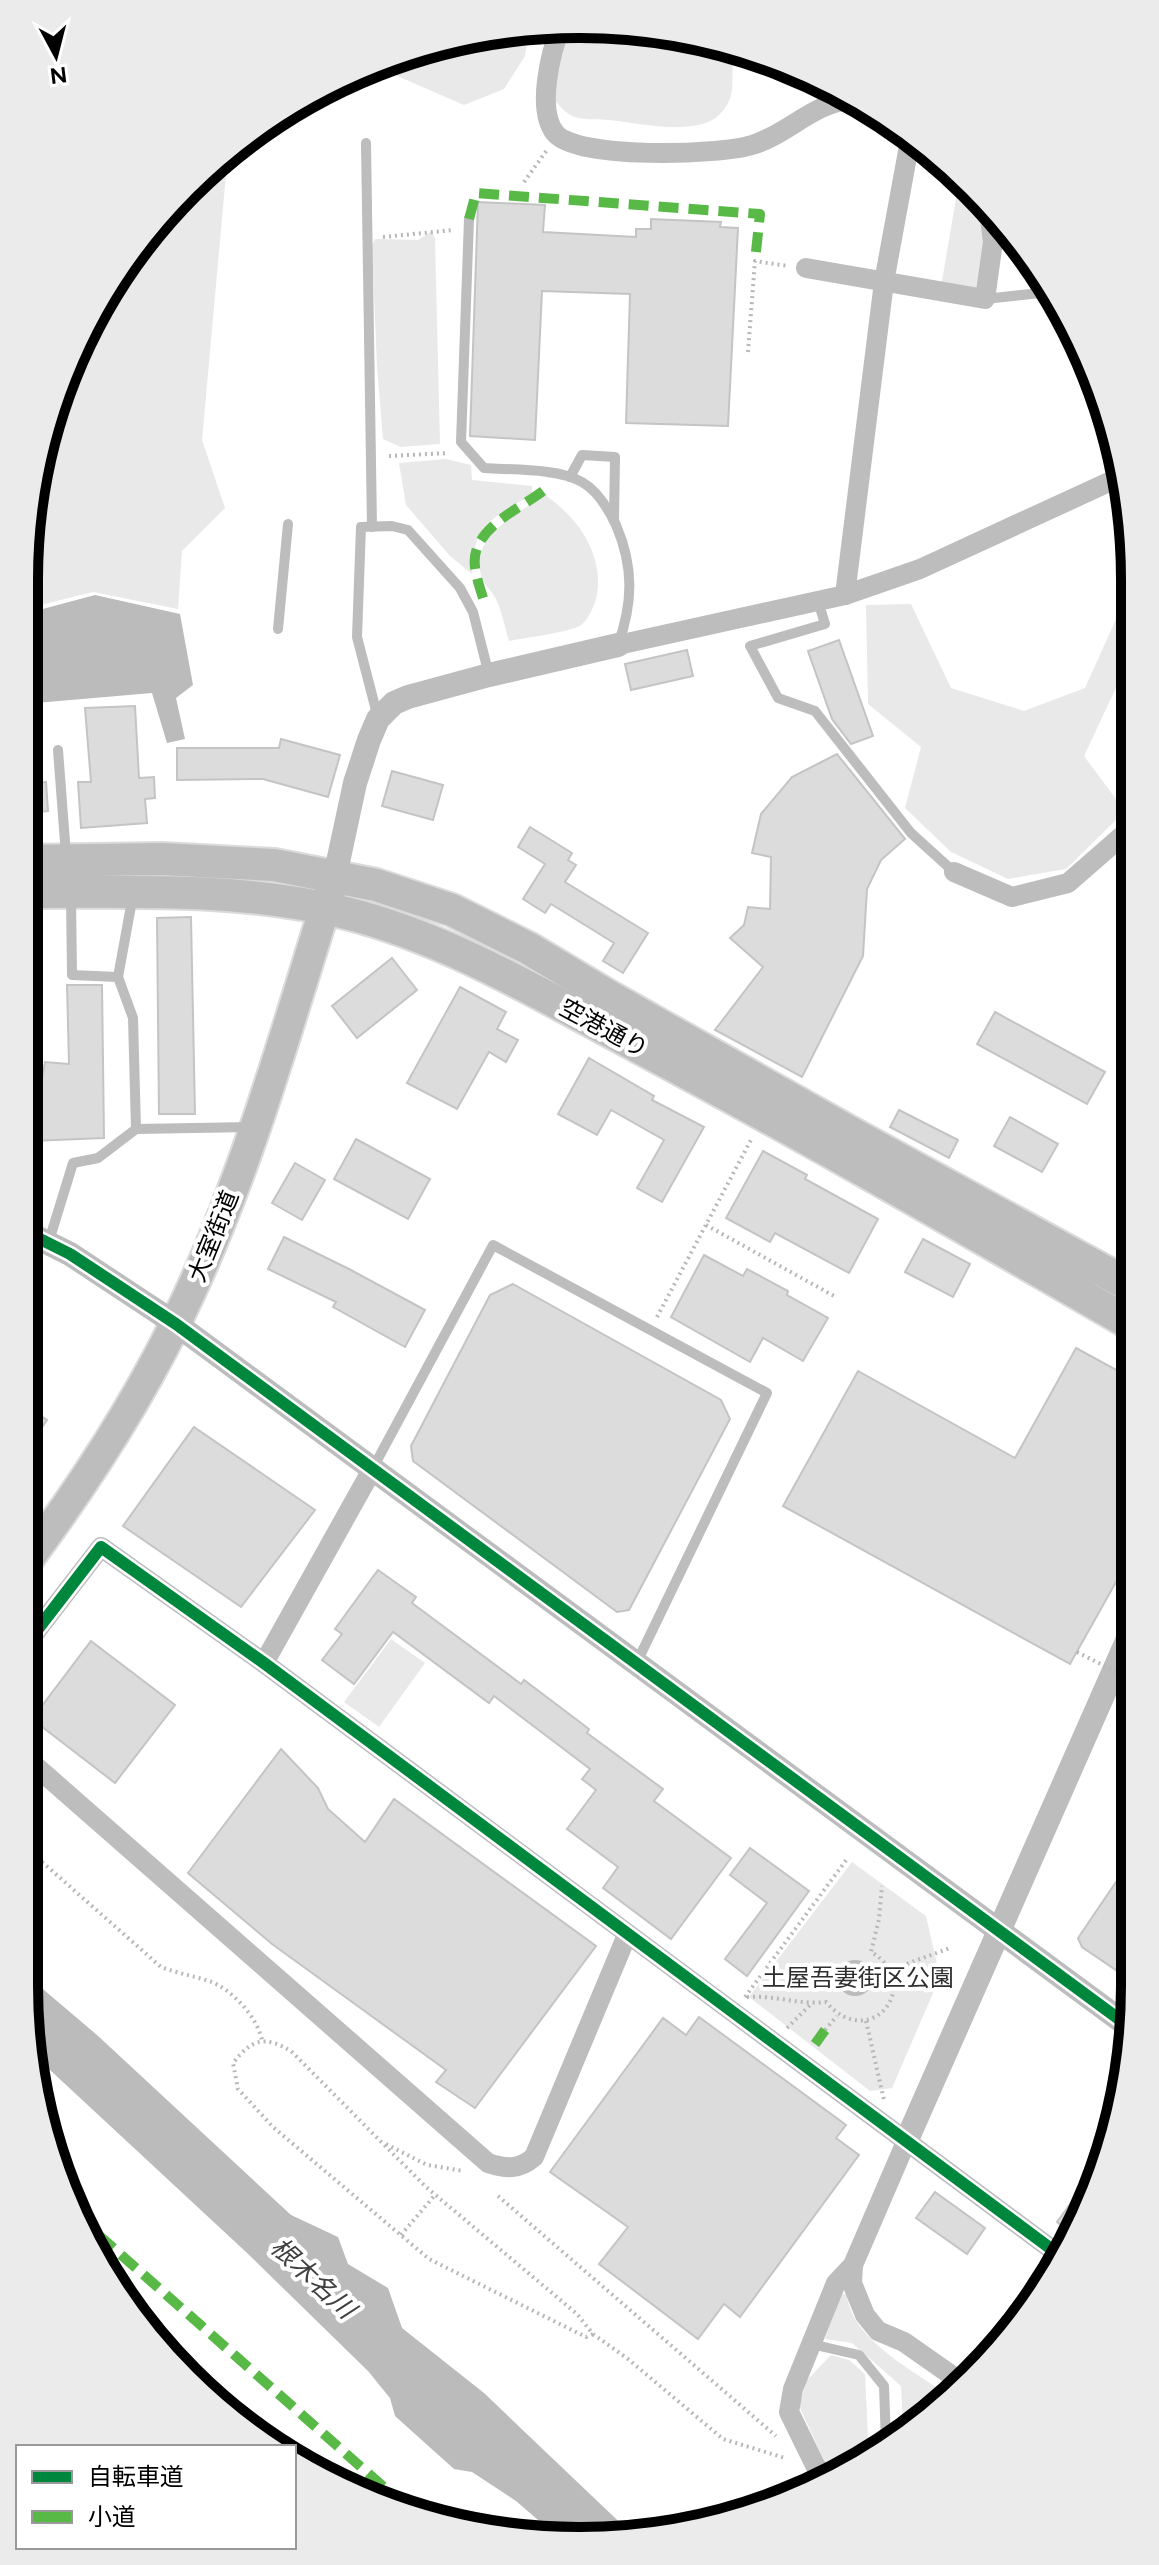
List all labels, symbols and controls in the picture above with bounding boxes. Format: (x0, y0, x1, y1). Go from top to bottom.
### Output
north arrow (16, 16, 96, 96)
text: N (48, 61, 68, 90)
street label: 空港通り (555, 993, 653, 1063)
street label: 大室街道 (182, 1186, 244, 1286)
park label: 土屋吾妻街区公園 (762, 1963, 954, 1992)
water label: 根木名川 (264, 2231, 364, 2327)
legend (16, 2445, 296, 2549)
text: 自転車道 (88, 2462, 184, 2491)
text: 小道 (88, 2502, 136, 2531)

